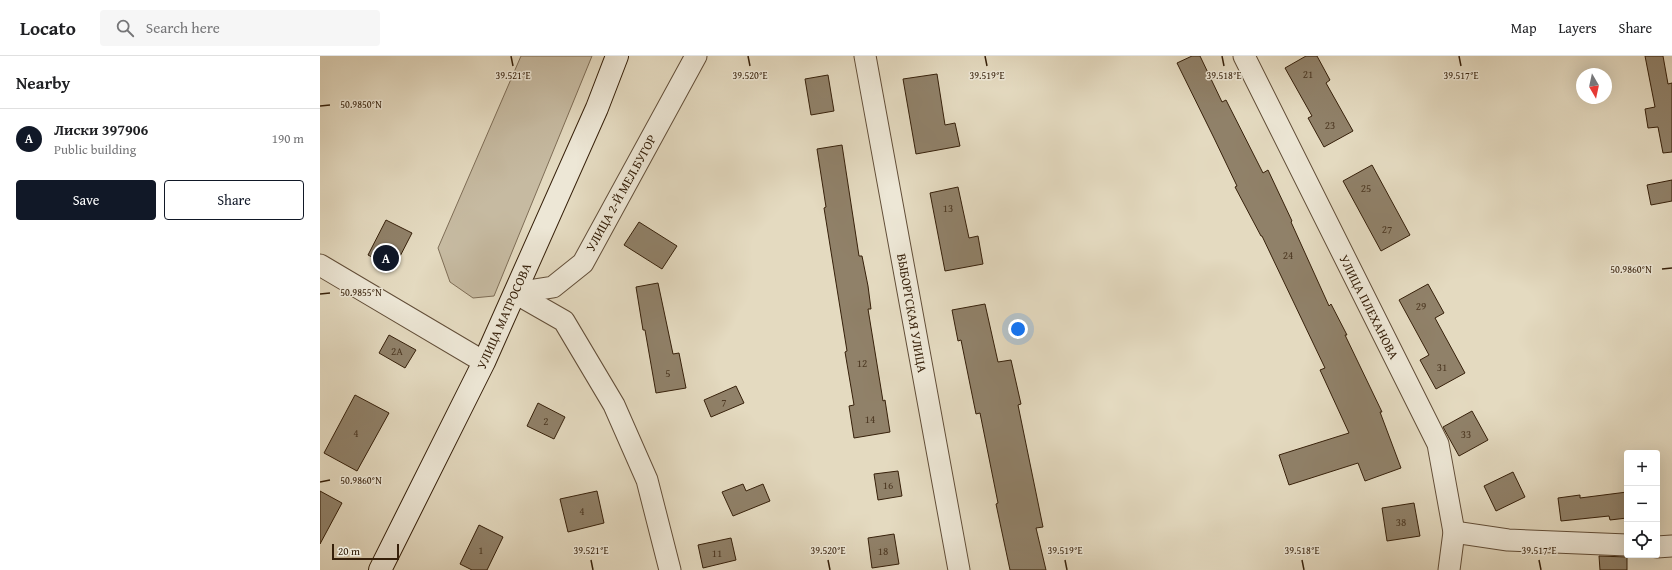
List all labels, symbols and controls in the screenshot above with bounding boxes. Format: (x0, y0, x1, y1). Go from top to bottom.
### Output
search box (100, 10, 380, 46)
text: Locato (20, 14, 76, 42)
icon: search (114, 17, 136, 39)
text: Search here (146, 17, 220, 38)
text: Map (1511, 18, 1537, 38)
text: Layers (1559, 18, 1597, 38)
text: Share (1619, 18, 1652, 38)
house number: 21 (1303, 66, 1313, 82)
text: 39.521°E (495, 68, 531, 83)
text: 39.520°E (732, 68, 768, 83)
text: 39.519°E (969, 68, 1005, 83)
text: 39.518°E (1206, 68, 1242, 83)
text: 39.517°E (1443, 68, 1479, 83)
north arrow (1576, 68, 1612, 104)
text: Nearby (16, 70, 70, 95)
text: 50.9850°N (340, 97, 382, 112)
house number: 23 (1325, 117, 1335, 133)
text: Лиски 397906 (54, 119, 148, 140)
text: A (25, 129, 33, 148)
text: 190 m (272, 129, 304, 148)
street label: УЛИЦА 2-Й МЕЛ.БУГОР (581, 131, 661, 255)
text: Public building (54, 140, 136, 159)
button: Save (16, 180, 156, 220)
button: Share (164, 180, 304, 220)
house number: 25 (1361, 180, 1371, 196)
house number: 13 (943, 200, 953, 216)
house number: 27 (1382, 221, 1392, 237)
pin: A (373, 243, 399, 273)
house number: 24 (1283, 247, 1293, 263)
street label: УЛИЦА ПЛЕХАНОВА (1334, 251, 1404, 363)
street label: ВЫБОРГСКАЯ УЛИЦА (892, 252, 932, 374)
street label: УЛИЦА МАТРОСОВА (472, 260, 536, 372)
text: 50.9860°N (1610, 262, 1652, 277)
text: 50.9855°N (340, 285, 382, 300)
house number: 29 (1416, 298, 1426, 314)
your location (1008, 319, 1028, 339)
house number: 2А (391, 343, 403, 359)
house number: 12 (857, 355, 867, 371)
house number: 31 (1437, 359, 1447, 375)
house number: 5 (665, 365, 671, 381)
house number: 7 (721, 394, 727, 410)
house number: 14 (865, 411, 875, 427)
house number: 2 (543, 413, 549, 429)
house number: 4 (353, 425, 359, 441)
house number: 33 (1461, 426, 1471, 442)
map controls (1624, 450, 1660, 558)
button: + (1624, 450, 1660, 486)
text: 50.9860°N (340, 473, 382, 488)
house number: 16 (883, 477, 893, 493)
button: − (1624, 486, 1660, 522)
house number: 4 (579, 503, 585, 519)
house number: 38 (1396, 514, 1406, 530)
button: locate (1624, 522, 1660, 558)
scale bar (332, 542, 399, 561)
house number: 1 (478, 542, 484, 558)
text: 20 m (338, 543, 360, 559)
text: 39.521°E (573, 543, 609, 558)
text: 39.520°E (810, 543, 846, 558)
house number: 18 (878, 543, 888, 559)
text: 39.519°E (1047, 543, 1083, 558)
text: 39.518°E (1284, 543, 1320, 558)
text: 39.517°E (1521, 543, 1557, 558)
house number: 11 (712, 545, 722, 561)

